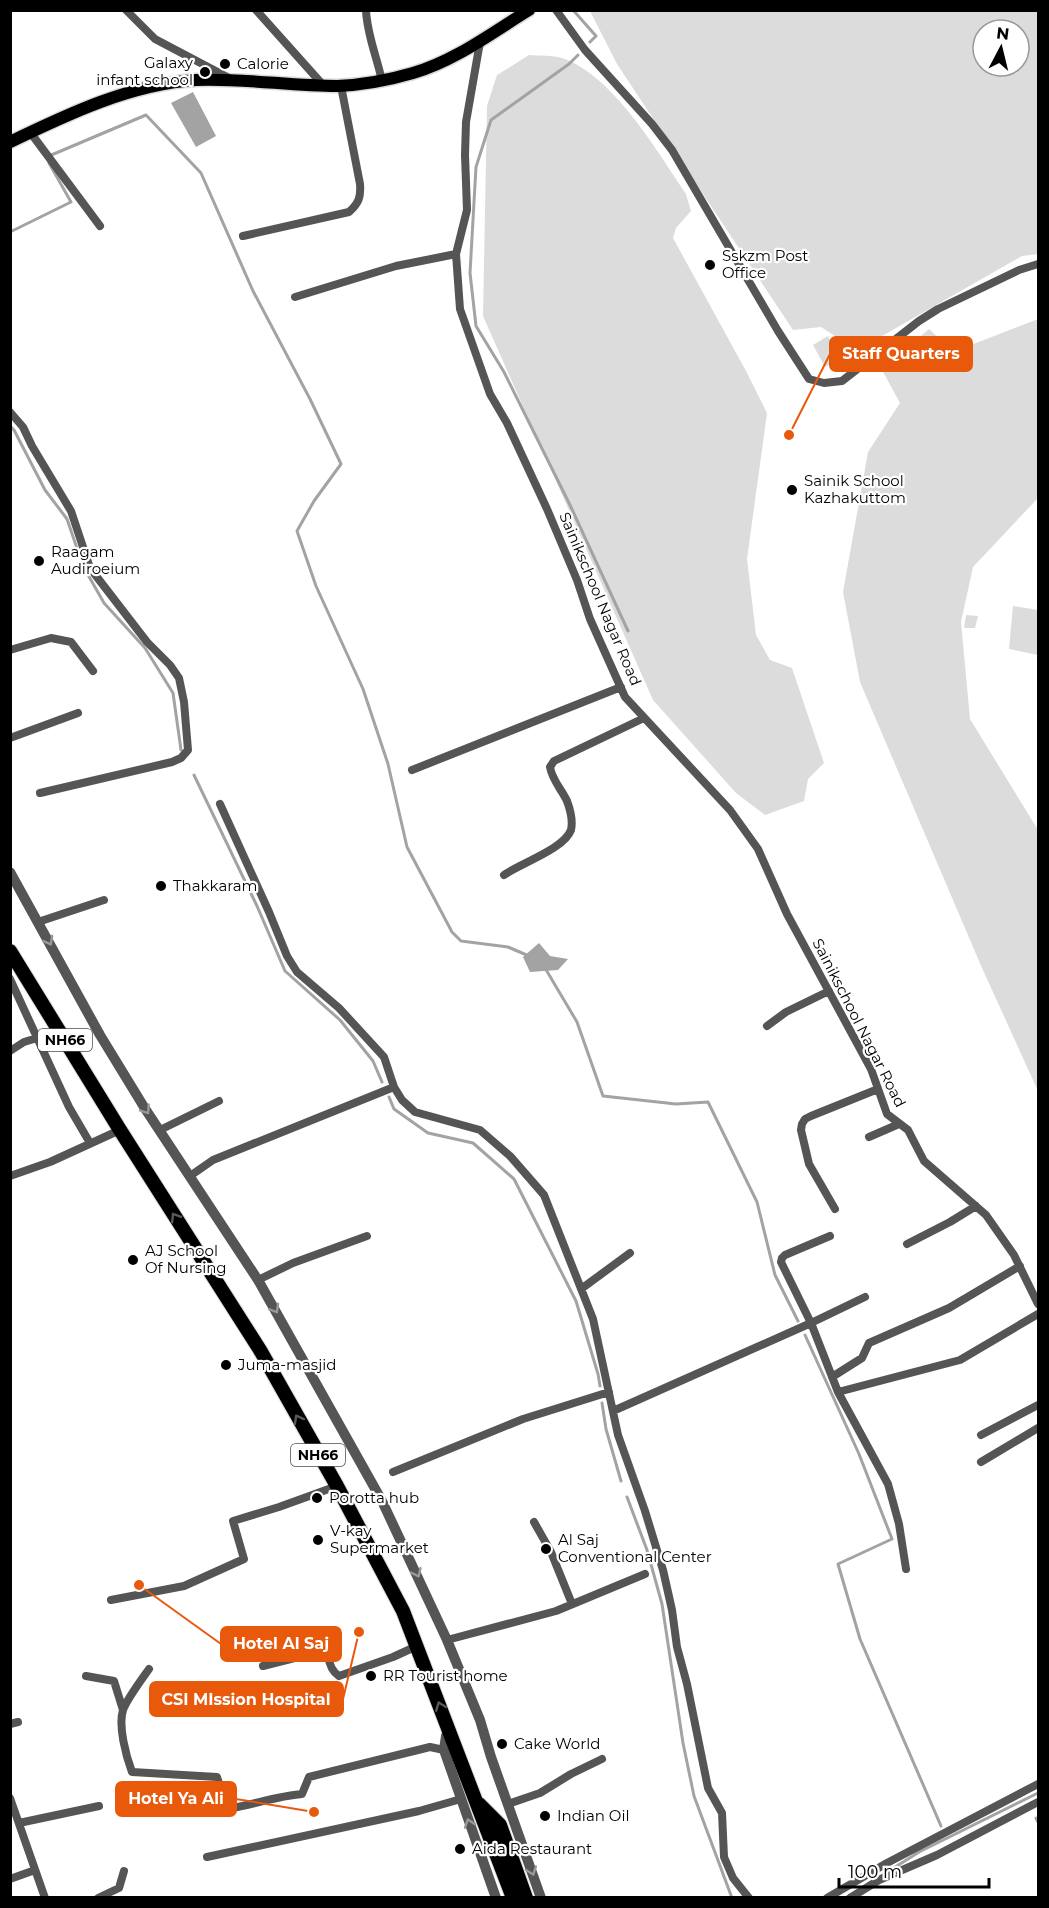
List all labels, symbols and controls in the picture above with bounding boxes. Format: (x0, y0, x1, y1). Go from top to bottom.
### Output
north arrow (971, 18, 1031, 78)
text: N (995, 23, 1010, 44)
place label: Galaxy infant school (96, 53, 194, 89)
place label: Calorie (237, 54, 289, 73)
marker: Calorie (218, 57, 232, 71)
marker: Galaxy infant school (198, 65, 212, 79)
place label: Sskzm Post Office (722, 246, 808, 282)
marker: Sskzm Post Office (703, 258, 717, 272)
callout: Staff Quarters (830, 337, 972, 371)
text: Staff Quarters (842, 344, 960, 363)
place label: Sainik School Kazhakuttom (804, 471, 906, 507)
marker: Sainik School Kazhakuttom (785, 483, 799, 497)
street label: Sainikschool Nagar Road (555, 509, 646, 689)
place label: Raagam Audiroeium (51, 542, 140, 578)
marker: Raagam Audiroeium (32, 554, 46, 568)
place label: Thakkaram (173, 876, 257, 895)
marker: Thakkaram (154, 879, 168, 893)
one-way arrow (42, 935, 53, 946)
street label: Sainikschool Nagar Road (809, 935, 910, 1110)
road number: NH66 (38, 1029, 92, 1051)
one-way arrow (139, 1104, 151, 1114)
one-way arrow (170, 1213, 182, 1223)
place label: AJ School Of Nursing (145, 1241, 227, 1277)
marker: AJ School Of Nursing (126, 1253, 140, 1267)
one-way arrow (268, 1303, 279, 1313)
place label: Juma-masjid (237, 1355, 337, 1374)
marker: Juma-masjid (219, 1358, 233, 1372)
one-way arrow (294, 1415, 305, 1425)
road number: NH66 (291, 1444, 345, 1466)
place label: Porotta hub (329, 1488, 419, 1507)
marker: Porotta hub (310, 1491, 324, 1505)
place label: V-kay Supermarket (330, 1521, 429, 1557)
place label: Al Saj Conventional Center (558, 1530, 712, 1566)
marker: V-kay Supermarket (311, 1533, 325, 1547)
marker: Al Saj Conventional Center (539, 1542, 553, 1556)
one-way arrow (409, 1567, 421, 1578)
callout: Hotel Al Saj (221, 1627, 341, 1661)
text: Hotel Al Saj (233, 1634, 329, 1653)
place label: RR Tourist home (383, 1666, 508, 1685)
marker: RR Tourist home (364, 1669, 378, 1683)
callout: CSI MIssion Hospital (150, 1682, 343, 1716)
text: CSI MIssion Hospital (161, 1690, 331, 1709)
one-way arrow (434, 1702, 447, 1712)
place label: Cake World (514, 1734, 600, 1753)
marker: Cake World (495, 1737, 509, 1751)
callout: Hotel Ya Ali (116, 1782, 236, 1816)
text: Hotel Ya Ali (128, 1789, 224, 1808)
place label: Indian Oil (557, 1806, 629, 1825)
marker: Indian Oil (538, 1809, 552, 1823)
one-way arrow (464, 1818, 477, 1829)
place label: Aida Restaurant (472, 1839, 592, 1858)
marker: Aida Restaurant (453, 1842, 467, 1856)
scale bar (839, 1851, 989, 1889)
text: 100 m (848, 1861, 902, 1883)
one-way arrow (524, 1866, 537, 1876)

